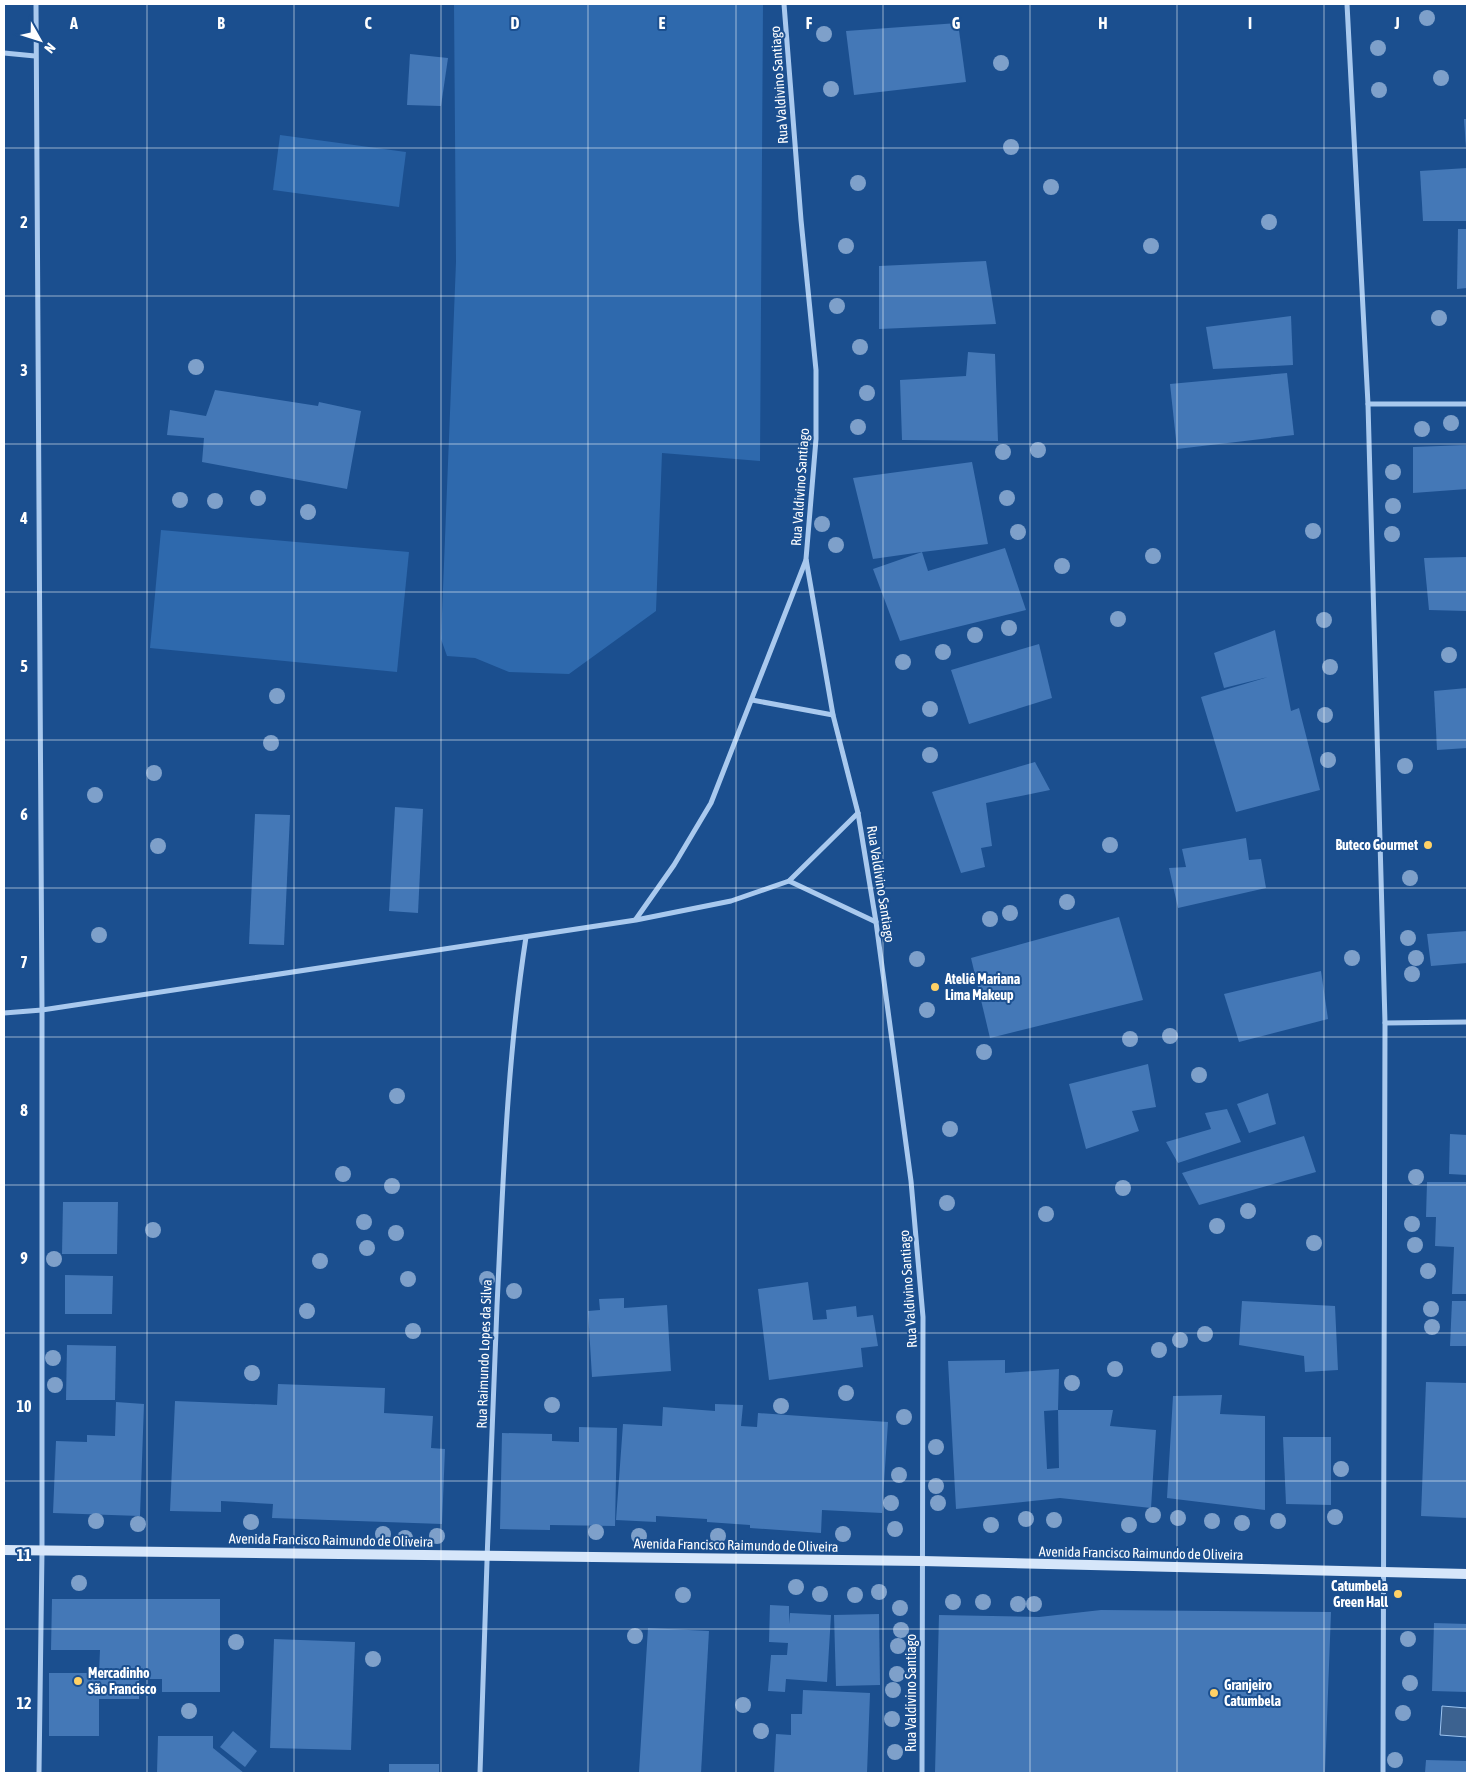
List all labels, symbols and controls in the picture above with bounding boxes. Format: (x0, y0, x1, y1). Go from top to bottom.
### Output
text: A (69, 14, 78, 32)
text: B (217, 14, 225, 32)
text: C (364, 14, 372, 32)
text: D (511, 14, 520, 32)
text: E (659, 14, 666, 32)
text: F (806, 14, 813, 32)
text: G (952, 14, 961, 32)
text: H (1098, 14, 1108, 32)
text: I (1248, 14, 1252, 32)
text: J (1393, 14, 1400, 32)
north arrow (15, 15, 65, 65)
street label: Rua Valdivino Santiago (767, 26, 791, 144)
text: N (41, 40, 59, 56)
text: 2 (20, 213, 28, 231)
text: 3 (20, 361, 28, 379)
street label: Rua Valdivino Santiago (788, 428, 812, 546)
text: 4 (19, 509, 28, 527)
text: 5 (20, 657, 28, 675)
text: 6 (20, 805, 28, 823)
street label: Rua Valdivino Santiago (864, 824, 898, 944)
place label: Buteco Gourmet (1335, 837, 1418, 853)
marker: Buteco Gourmet (1422, 839, 1434, 851)
text: 7 (20, 953, 28, 971)
place label: Ateliê Mariana Lima Makeup (944, 971, 1021, 1003)
marker: Ateliê Mariana Lima Makeup (929, 981, 941, 993)
text: 8 (20, 1101, 28, 1119)
street label: Rua Valdivino Santiago (896, 1230, 920, 1348)
text: 9 (20, 1249, 28, 1267)
street label: Rua Raimundo Lopes da Silva (473, 1279, 495, 1429)
text: 10 (16, 1397, 32, 1415)
street label: Avenida Francisco Raimundo de Oliveira (229, 1530, 433, 1550)
street label: Avenida Francisco Raimundo de Oliveira (634, 1535, 838, 1555)
street label: Avenida Francisco Raimundo de Oliveira (1039, 1543, 1243, 1563)
text: 11 (16, 1546, 32, 1564)
place label: Catumbela Green Hall (1331, 1578, 1388, 1610)
marker: Catumbela Green Hall (1392, 1588, 1404, 1600)
street label: Rua Valdivino Santiago (903, 1634, 919, 1752)
place label: Mercadinho São Francisco (88, 1665, 157, 1697)
marker: Mercadinho São Francisco (72, 1675, 84, 1687)
place label: Granjeiro Catumbela (1224, 1677, 1281, 1709)
marker: Granjeiro Catumbela (1208, 1687, 1220, 1699)
text: 12 (16, 1694, 32, 1712)

